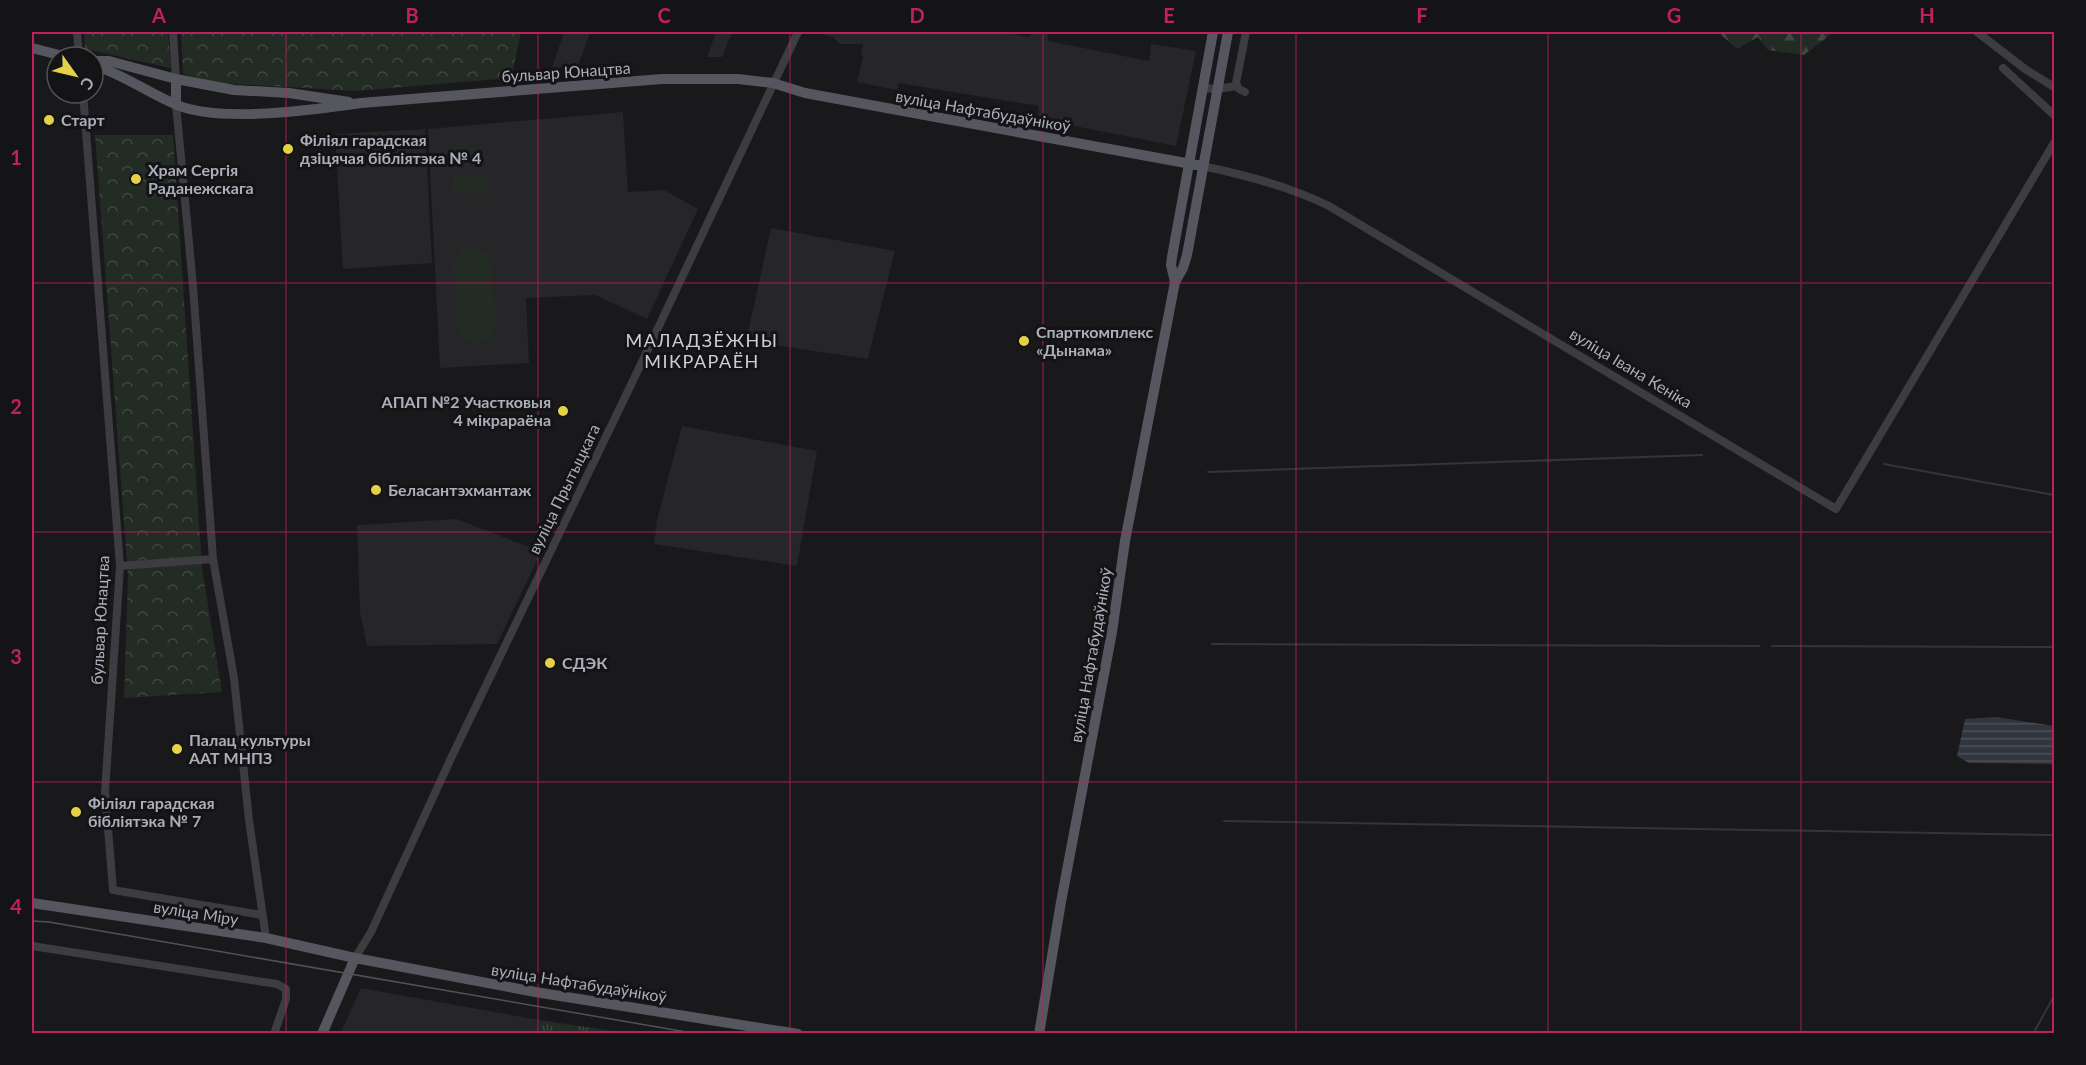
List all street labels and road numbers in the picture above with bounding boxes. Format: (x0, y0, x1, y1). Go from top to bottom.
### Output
street label: бульвар Юнацтва (501, 58, 631, 85)
street label: вуліца Нафтабудаўнікоў (894, 86, 1073, 135)
street label: вуліца Івана Кеніка (1567, 324, 1696, 412)
street label: вуліца Прытыцкага (524, 421, 603, 557)
street label: бульвар Юнацтва (87, 555, 112, 685)
street label: вуліца Нафтабудаўнікоў (1066, 565, 1115, 744)
street label: вуліца Міру (152, 896, 241, 929)
street label: вуліца Нафтабудаўнікоў (490, 959, 669, 1006)

